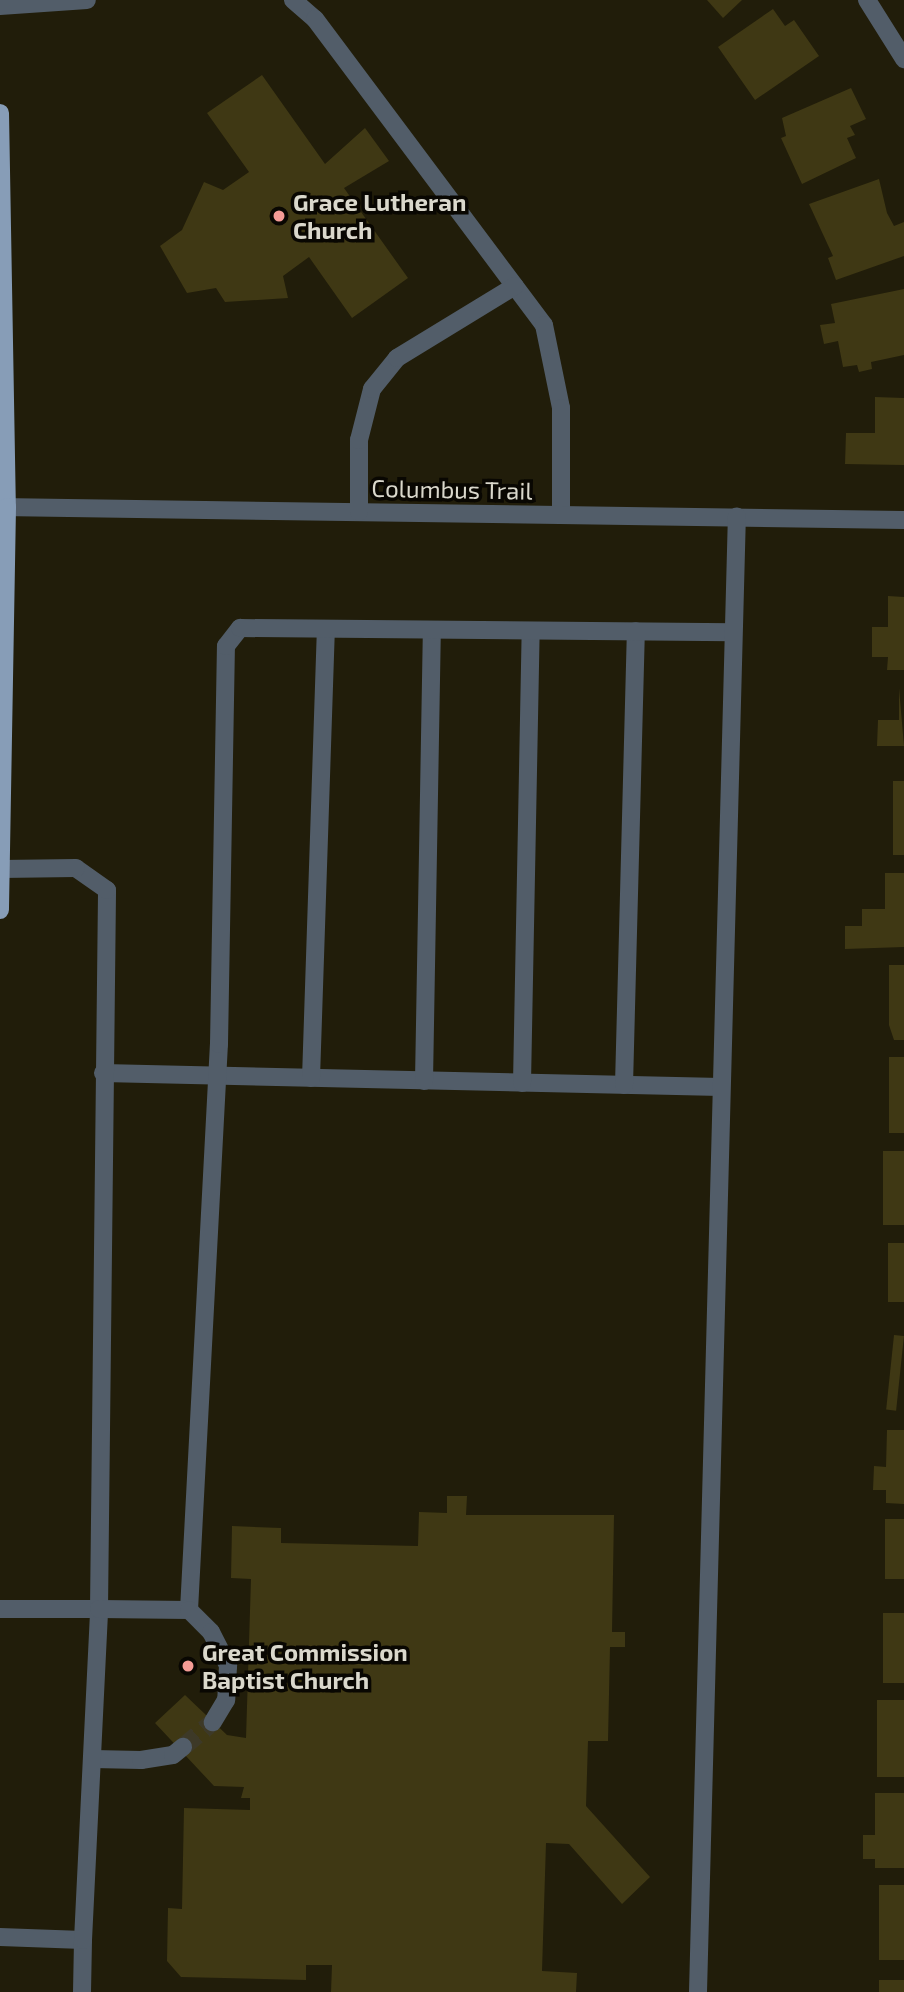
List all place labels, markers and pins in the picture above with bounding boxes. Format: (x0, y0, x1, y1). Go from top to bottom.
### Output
place label: Grace Lutheran Church (293, 188, 466, 244)
marker: Grace Lutheran Church (271, 208, 287, 224)
place label: Great Commission Baptist Church (202, 1638, 408, 1694)
marker: Great Commission Baptist Church (180, 1658, 196, 1674)

